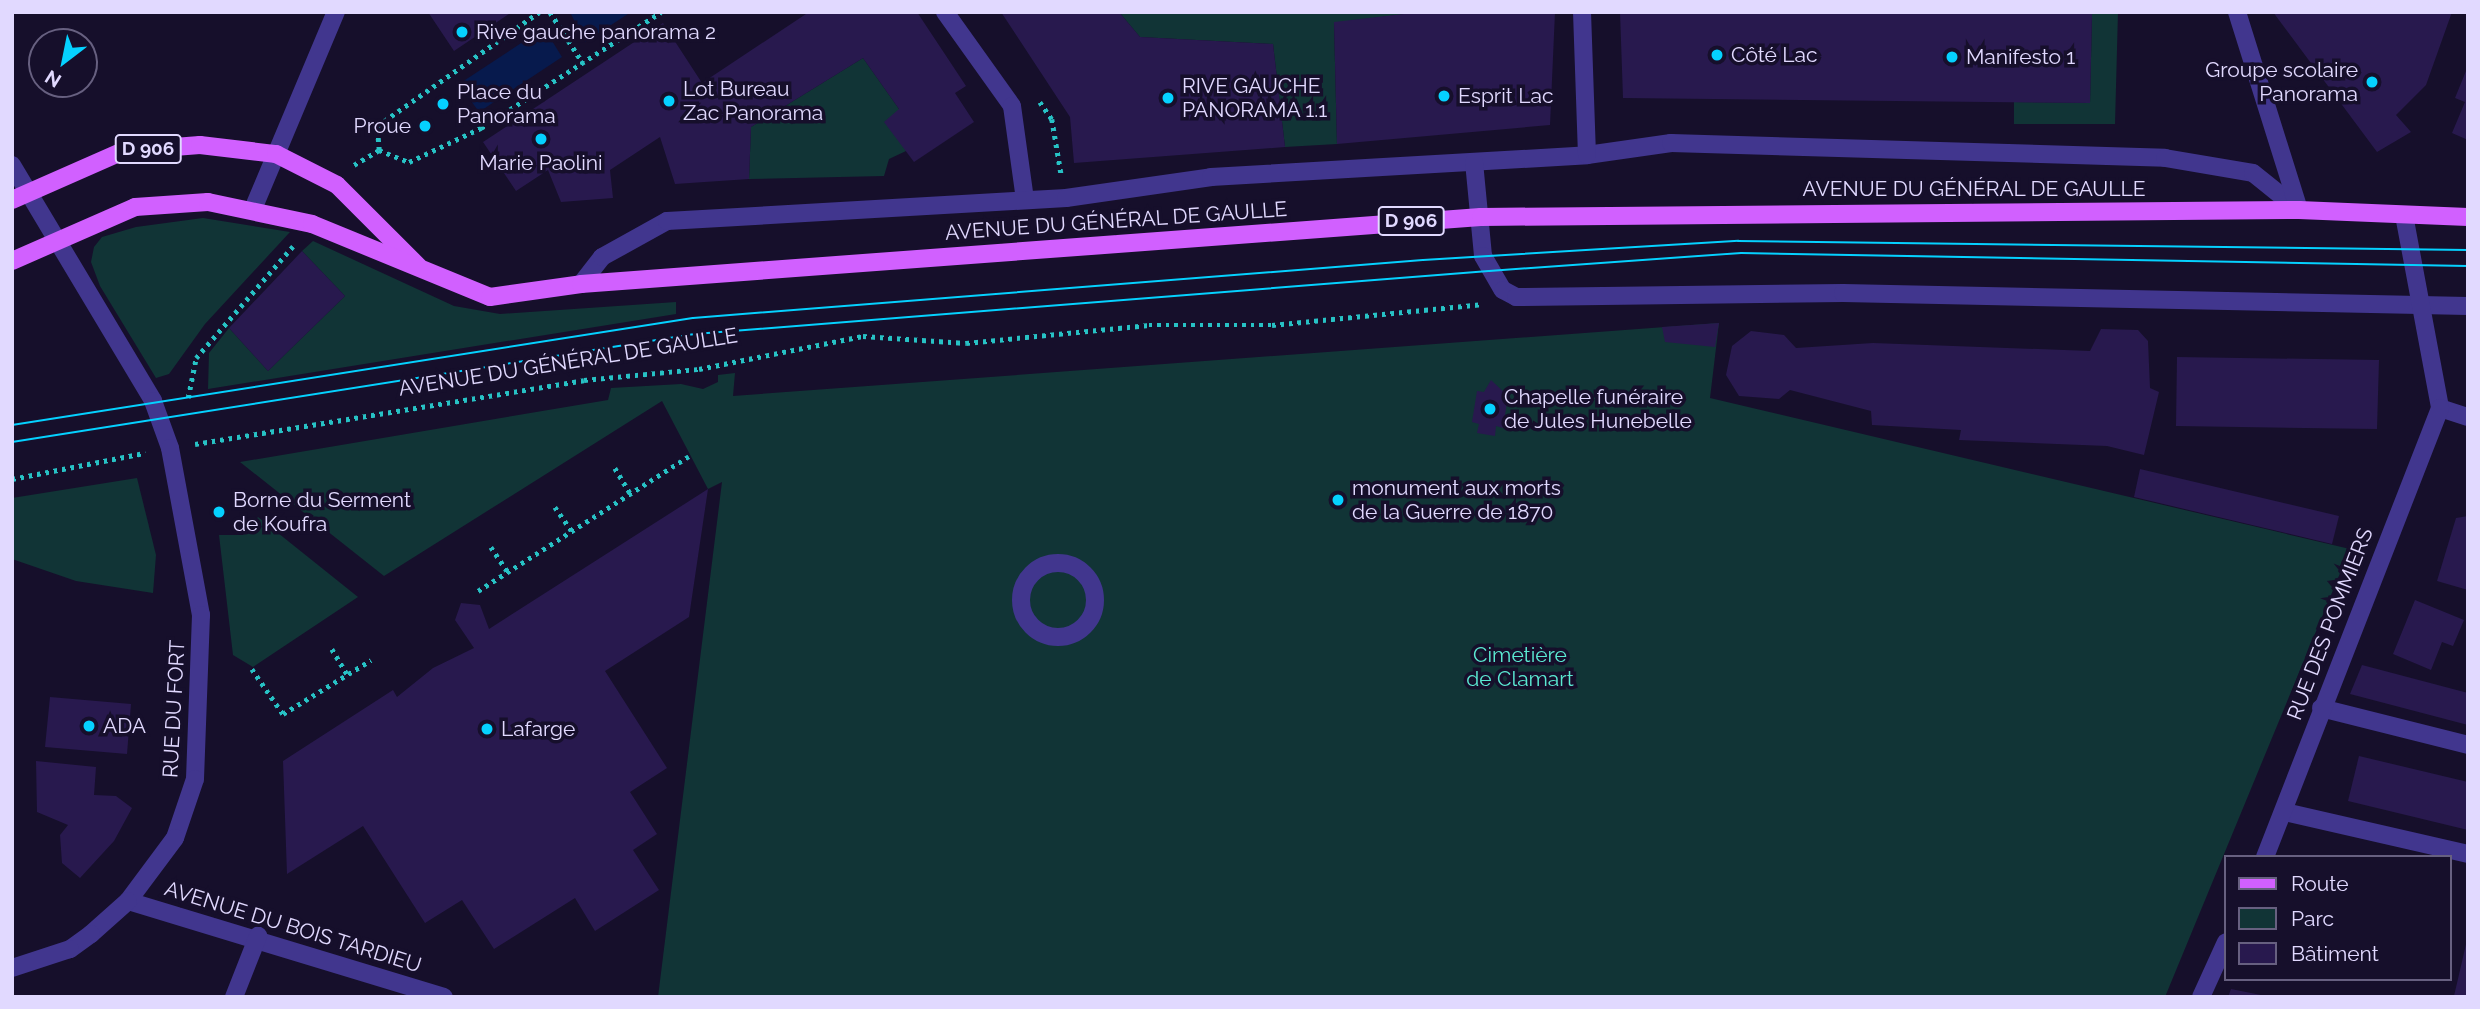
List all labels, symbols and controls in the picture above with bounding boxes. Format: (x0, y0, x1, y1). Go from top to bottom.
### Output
place label: Rive gauche panorama 2 (476, 19, 716, 45)
marker: Rive gauche panorama 2 (454, 24, 470, 40)
north arrow (28, 28, 98, 98)
place label: Côté Lac (1731, 42, 1817, 68)
place label: Manifesto 1 (1966, 44, 2075, 70)
marker: Côté Lac (1709, 47, 1725, 63)
marker: Manifesto 1 (1944, 49, 1960, 65)
place label: Groupe scolaire Panorama (2205, 57, 2358, 107)
text: N (41, 66, 65, 92)
place label: RIVE GAUCHE PANORAMA 1.1 (1182, 73, 1328, 123)
marker: Groupe scolaire Panorama (2364, 74, 2380, 90)
place label: Lot Bureau Zac Panorama (683, 76, 823, 126)
place label: Place du Panorama (457, 79, 556, 129)
place label: Esprit Lac (1458, 83, 1553, 109)
marker: Esprit Lac (1436, 88, 1452, 104)
marker: RIVE GAUCHE PANORAMA 1.1 (1160, 90, 1176, 106)
marker: Lot Bureau Zac Panorama (661, 93, 677, 109)
marker: Place du Panorama (435, 96, 451, 112)
place label: Proue (354, 113, 411, 139)
marker: Proue (417, 118, 433, 134)
marker: Marie Paolini (533, 131, 549, 147)
road number: D 906 (113, 134, 183, 164)
place label: Marie Paolini (479, 150, 603, 176)
street label: AVENUE DU GÉNÉRAL DE GAULLE (1802, 176, 2146, 202)
street label: AVENUE DU GÉNÉRAL DE GAULLE (944, 196, 1288, 246)
road number: D 906 (1376, 206, 1446, 236)
street label: AVENUE DU GÉNÉRAL DE GAULLE (396, 323, 740, 401)
place label: Chapelle funéraire de Jules Hunebelle (1504, 384, 1692, 434)
marker: Chapelle funéraire de Jules Hunebelle (1482, 401, 1498, 417)
place label: monument aux morts de la Guerre de 1870 (1352, 475, 1561, 525)
place label: Borne du Serment de Koufra (233, 487, 411, 537)
marker: monument aux morts de la Guerre de 1870 (1330, 492, 1346, 508)
marker: Borne du Serment de Koufra (211, 504, 227, 520)
street label: RUE DES POMMIERS (2282, 524, 2378, 724)
street label: RUE DU FORT (158, 639, 190, 779)
park label: Cimetière de Clamart (1466, 642, 1574, 692)
place label: ADA (103, 713, 146, 739)
place label: Lafarge (501, 716, 575, 742)
marker: ADA (81, 718, 97, 734)
marker: Lafarge (479, 721, 495, 737)
legend (2224, 855, 2452, 981)
text: Route (2291, 871, 2349, 896)
street label: AVENUE DU BOIS TARDIEU (161, 876, 425, 978)
text: Parc (2291, 906, 2334, 931)
text: Bâtiment (2291, 941, 2379, 966)

